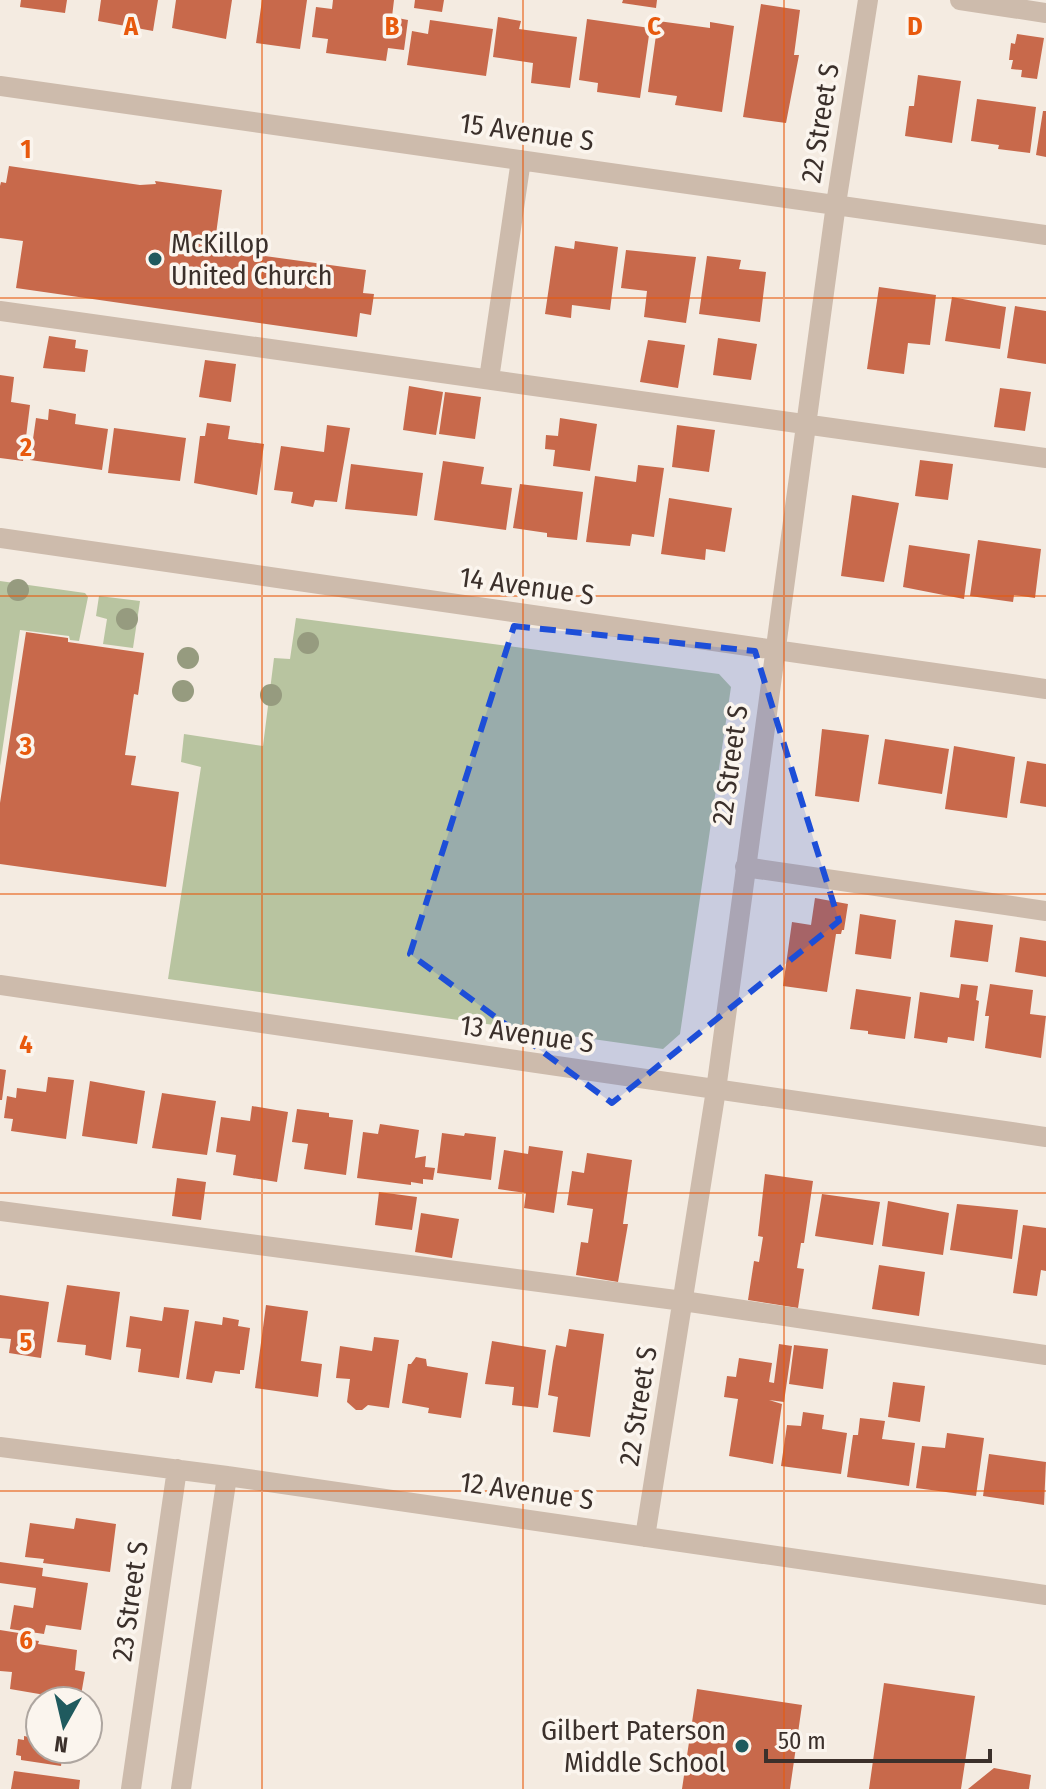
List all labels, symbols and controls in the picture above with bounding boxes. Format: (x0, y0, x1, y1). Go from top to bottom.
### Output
text: A (123, 11, 139, 42)
text: B (385, 11, 400, 42)
text: C (647, 11, 661, 42)
text: D (907, 11, 923, 42)
street label: 22 Street S (794, 61, 846, 185)
street label: 15 Avenue S (458, 106, 596, 158)
text: 1 (21, 134, 32, 165)
place label: McKillop United Church (171, 227, 333, 292)
marker: McKillop United Church (146, 250, 164, 268)
text: 2 (19, 432, 32, 463)
street label: 14 Avenue S (458, 560, 596, 612)
street label: 22 Street S (705, 703, 755, 827)
text: 3 (19, 731, 32, 762)
street label: 13 Avenue S (458, 1008, 596, 1060)
text: 4 (19, 1029, 33, 1060)
text: 5 (20, 1327, 33, 1358)
street label: 22 Street S (612, 1344, 664, 1468)
street label: 12 Avenue S (458, 1465, 596, 1517)
street label: 23 Street S (105, 1539, 155, 1663)
text: 6 (19, 1625, 33, 1656)
north arrow (24, 1685, 104, 1765)
scale bar (766, 1713, 990, 1763)
place label: Gilbert Paterson Middle School (541, 1714, 726, 1779)
text: 50 m (778, 1727, 826, 1755)
text: N (53, 1730, 70, 1759)
marker: Gilbert Paterson Middle School (733, 1737, 751, 1755)

